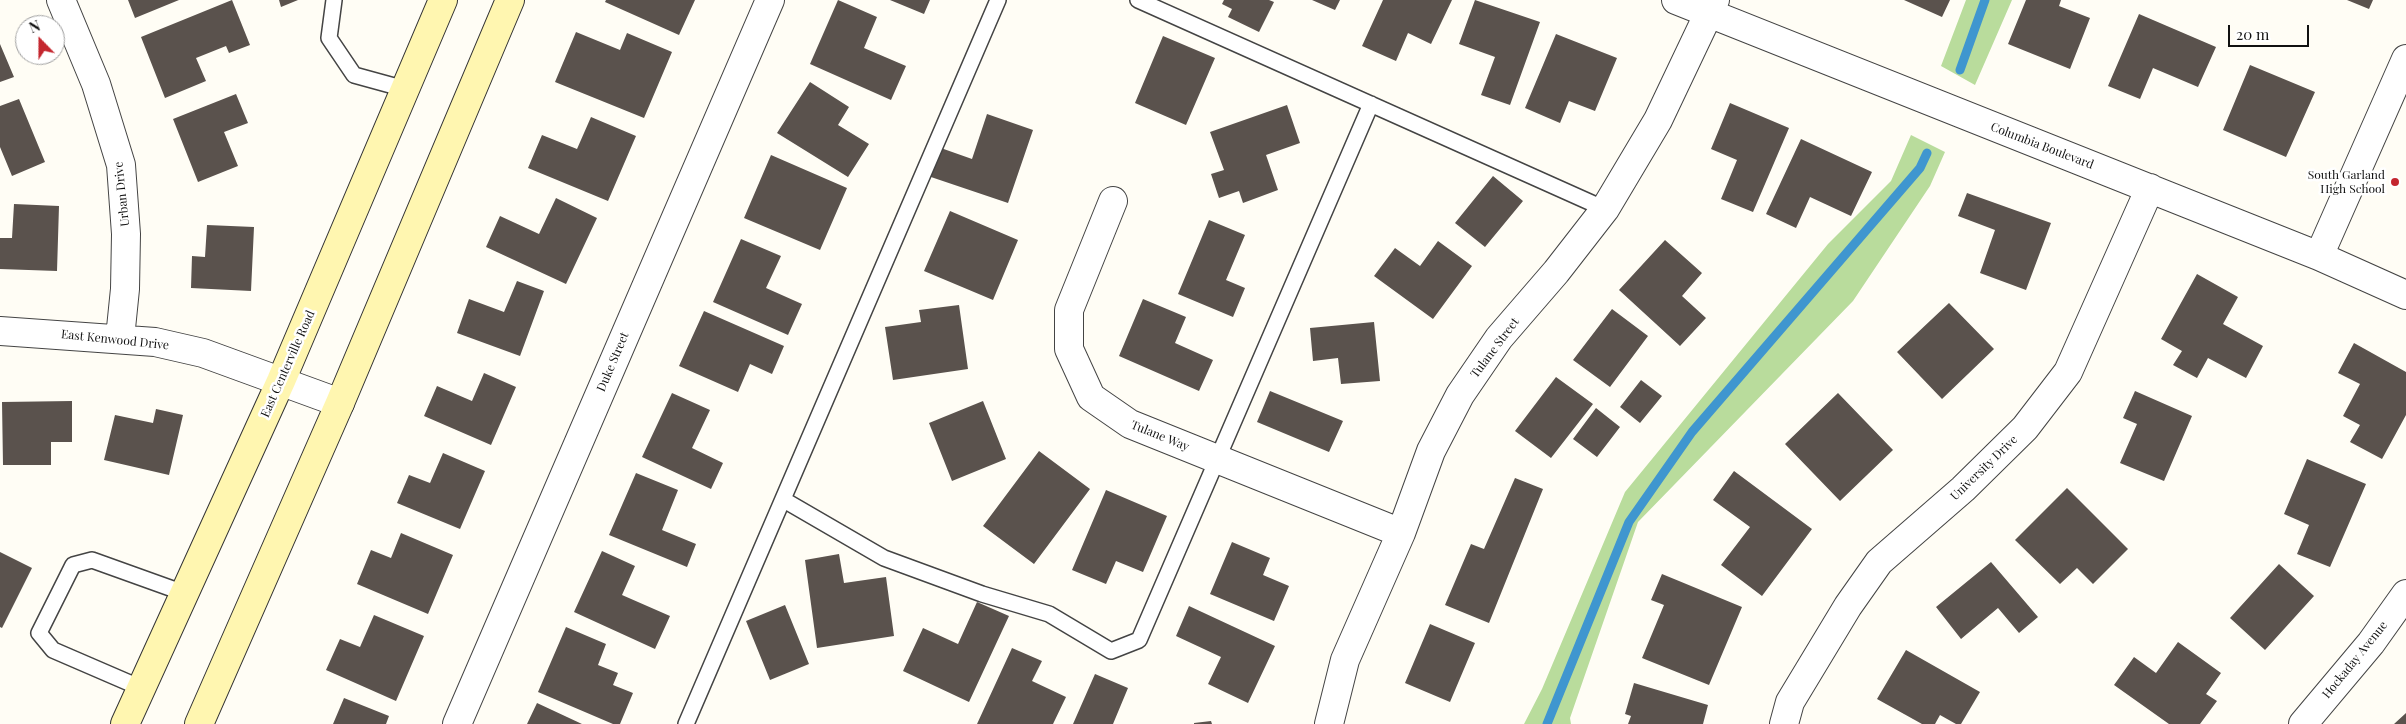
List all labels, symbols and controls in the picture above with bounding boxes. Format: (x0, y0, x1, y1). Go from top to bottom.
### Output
north arrow (15, 15, 65, 65)
scale bar (2231, 15, 2312, 47)
text: N (26, 16, 43, 37)
text: 20 m (2236, 24, 2269, 44)
street label: Columbia Boulevard (1988, 120, 2096, 172)
street label: Urban Drive (111, 161, 133, 227)
place label: South Garland High School (2308, 168, 2385, 196)
marker: South Garland High School (2389, 176, 2401, 188)
street label: East Centerville Road (258, 308, 318, 420)
street label: Tulane Street (1468, 315, 1522, 381)
street label: East Kenwood Drive (60, 327, 170, 353)
street label: Duke Street (594, 330, 632, 394)
street label: Tulane Way (1129, 418, 1191, 454)
street label: University Drive (1948, 432, 2020, 504)
street label: Hockaday Avenue (2319, 618, 2391, 702)

